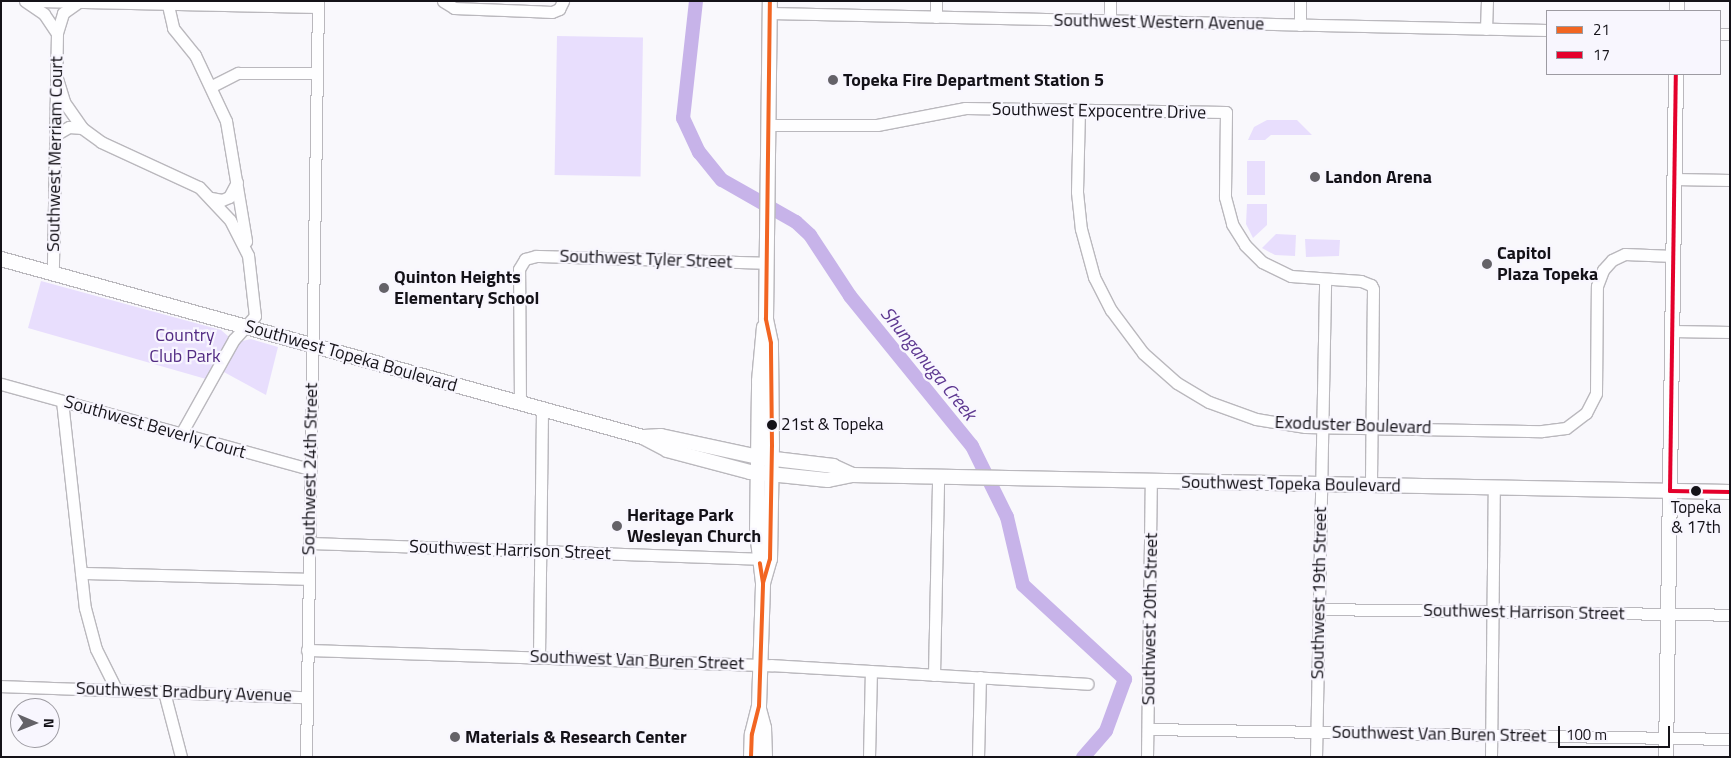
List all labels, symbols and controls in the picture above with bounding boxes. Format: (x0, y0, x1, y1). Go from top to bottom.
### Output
street label: Southwest Western Avenue (1053, 9, 1265, 35)
legend (1546, 10, 1721, 75)
text: 21 (1593, 18, 1610, 41)
text: 17 (1593, 43, 1610, 66)
street label: Southwest Merriam Court (42, 56, 68, 252)
place label: Topeka Fire Department Station 5 (843, 69, 1104, 91)
marker: Topeka Fire Department Station 5 (827, 74, 839, 86)
street label: Southwest Expocentre Drive (992, 98, 1206, 124)
place label: Landon Arena (1325, 166, 1432, 188)
marker: Landon Arena (1309, 171, 1321, 183)
place label: Capitol Plaza Topeka (1497, 243, 1598, 286)
street label: Southwest Tyler Street (559, 245, 733, 273)
marker: Capitol Plaza Topeka (1481, 258, 1493, 270)
place label: Quinton Heights Elementary School (394, 267, 539, 310)
marker: Quinton Heights Elementary School (378, 282, 390, 294)
water label: Shunganuga Creek (876, 302, 982, 424)
street label: Southwest Topeka Boulevard (242, 315, 460, 397)
park label: Country Club Park (149, 325, 221, 368)
street label: Southwest 24th Street (298, 383, 322, 555)
street label: Southwest Beverly Court (62, 391, 248, 463)
street label: Exoduster Boulevard (1274, 411, 1432, 439)
place label: 21st & Topeka (781, 415, 884, 435)
marker: 21st & Topeka (767, 420, 777, 430)
street label: Southwest Topeka Boulevard (1181, 471, 1401, 497)
marker: Topeka & 17th (1691, 486, 1701, 496)
place label: Topeka & 17th (1671, 498, 1721, 538)
place label: Heritage Park Wesleyan Church (627, 505, 761, 548)
street label: Southwest 19th Street (1307, 507, 1331, 679)
marker: Heritage Park Wesleyan Church (611, 520, 623, 532)
street label: Southwest 20th Street (1138, 533, 1162, 705)
street label: Southwest Harrison Street (409, 536, 611, 564)
street label: Southwest Harrison Street (1423, 599, 1625, 625)
street label: Southwest Van Buren Street (529, 645, 745, 675)
street label: Southwest Bradbury Avenue (76, 677, 292, 707)
north arrow (10, 698, 60, 748)
scale bar (1561, 716, 1674, 748)
text: N (39, 718, 60, 728)
street label: Southwest Van Buren Street (1332, 721, 1546, 747)
text: 100 m (1566, 723, 1607, 746)
place label: Materials & Research Center (465, 726, 687, 748)
marker: Materials & Research Center (449, 731, 461, 743)

